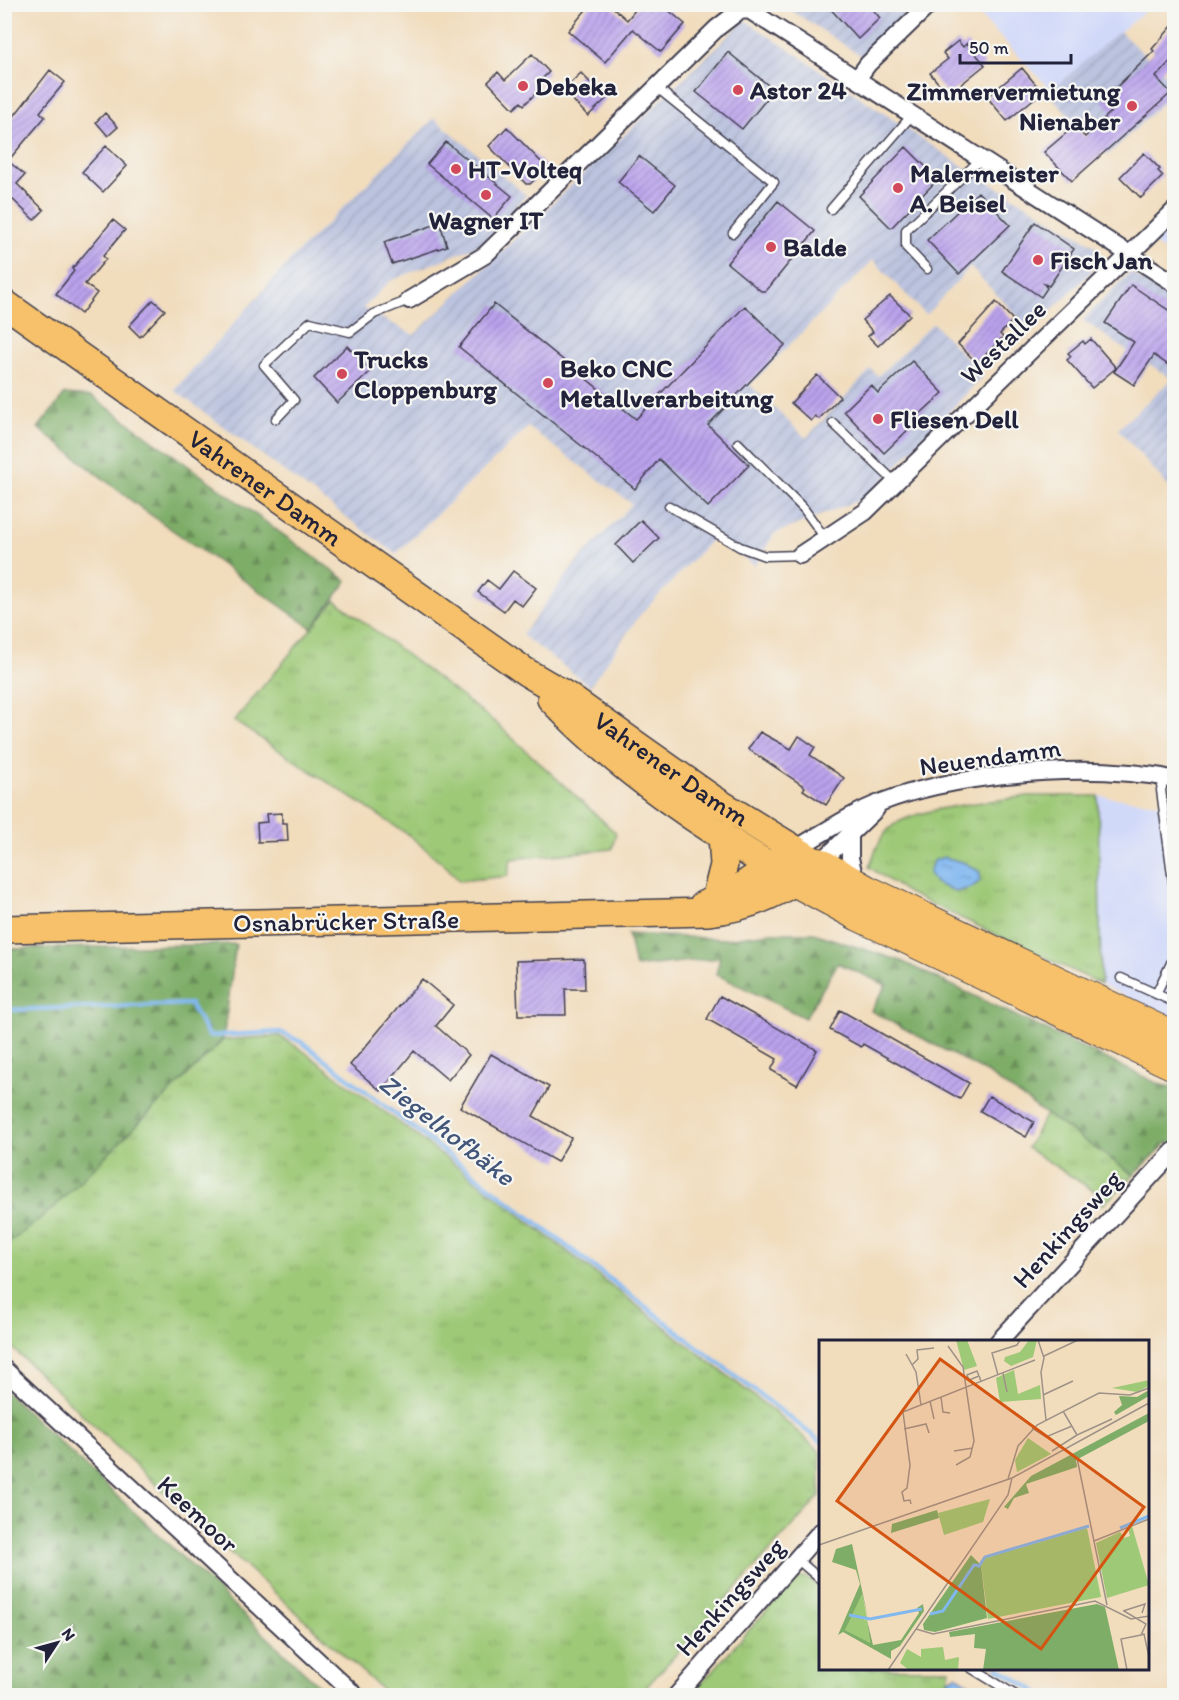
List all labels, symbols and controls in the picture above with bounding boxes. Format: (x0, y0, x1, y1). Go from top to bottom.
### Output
scale bar (960, 27, 1071, 65)
text: 50 m (969, 37, 1009, 59)
place label: Debeka (535, 70, 618, 102)
place label: Astor 24 (749, 74, 847, 106)
place label: Zimmervermietung Nienaber (906, 75, 1121, 137)
marker: Debeka (516, 79, 530, 93)
marker: Astor 24 (731, 83, 745, 97)
marker: Zimmervermietung Nienaber (1125, 99, 1139, 113)
place label: HT-Volteq (468, 153, 582, 185)
place label: Malermeister A. Beisel (909, 157, 1059, 219)
marker: HT-Volteq (449, 162, 463, 176)
marker: Malermeister A. Beisel (891, 181, 905, 195)
marker: Wagner IT (479, 188, 493, 202)
place label: Wagner IT (429, 204, 544, 236)
place label: Balde (783, 231, 847, 263)
marker: Balde (764, 240, 778, 254)
place label: Fisch Jan (1050, 244, 1153, 276)
marker: Fisch Jan (1031, 253, 1045, 267)
street label: Westallee (953, 293, 1053, 391)
place label: Trucks Cloppenburg (353, 343, 497, 405)
place label: Beko CNC Metallverarbeitung (560, 352, 774, 414)
marker: Trucks Cloppenburg (335, 367, 349, 381)
marker: Beko CNC Metallverarbeitung (541, 376, 555, 390)
place label: Fliesen Dell (890, 403, 1019, 435)
marker: Fliesen Dell (871, 412, 885, 426)
street label: Vahrener Damm (182, 422, 349, 553)
street label: Vahrener Damm (588, 704, 755, 833)
street label: Neuendamm (917, 731, 1063, 783)
street label: Osnabrücker Straße (233, 903, 459, 939)
water label: Ziegelhofbäke (373, 1066, 523, 1193)
street label: Henkingsweg (1006, 1163, 1129, 1295)
inset map (819, 1340, 1149, 1670)
street label: Keemoor (151, 1468, 245, 1560)
street label: Henkingsweg (669, 1531, 792, 1663)
north arrow (27, 1613, 87, 1673)
text: N (58, 1625, 80, 1644)

